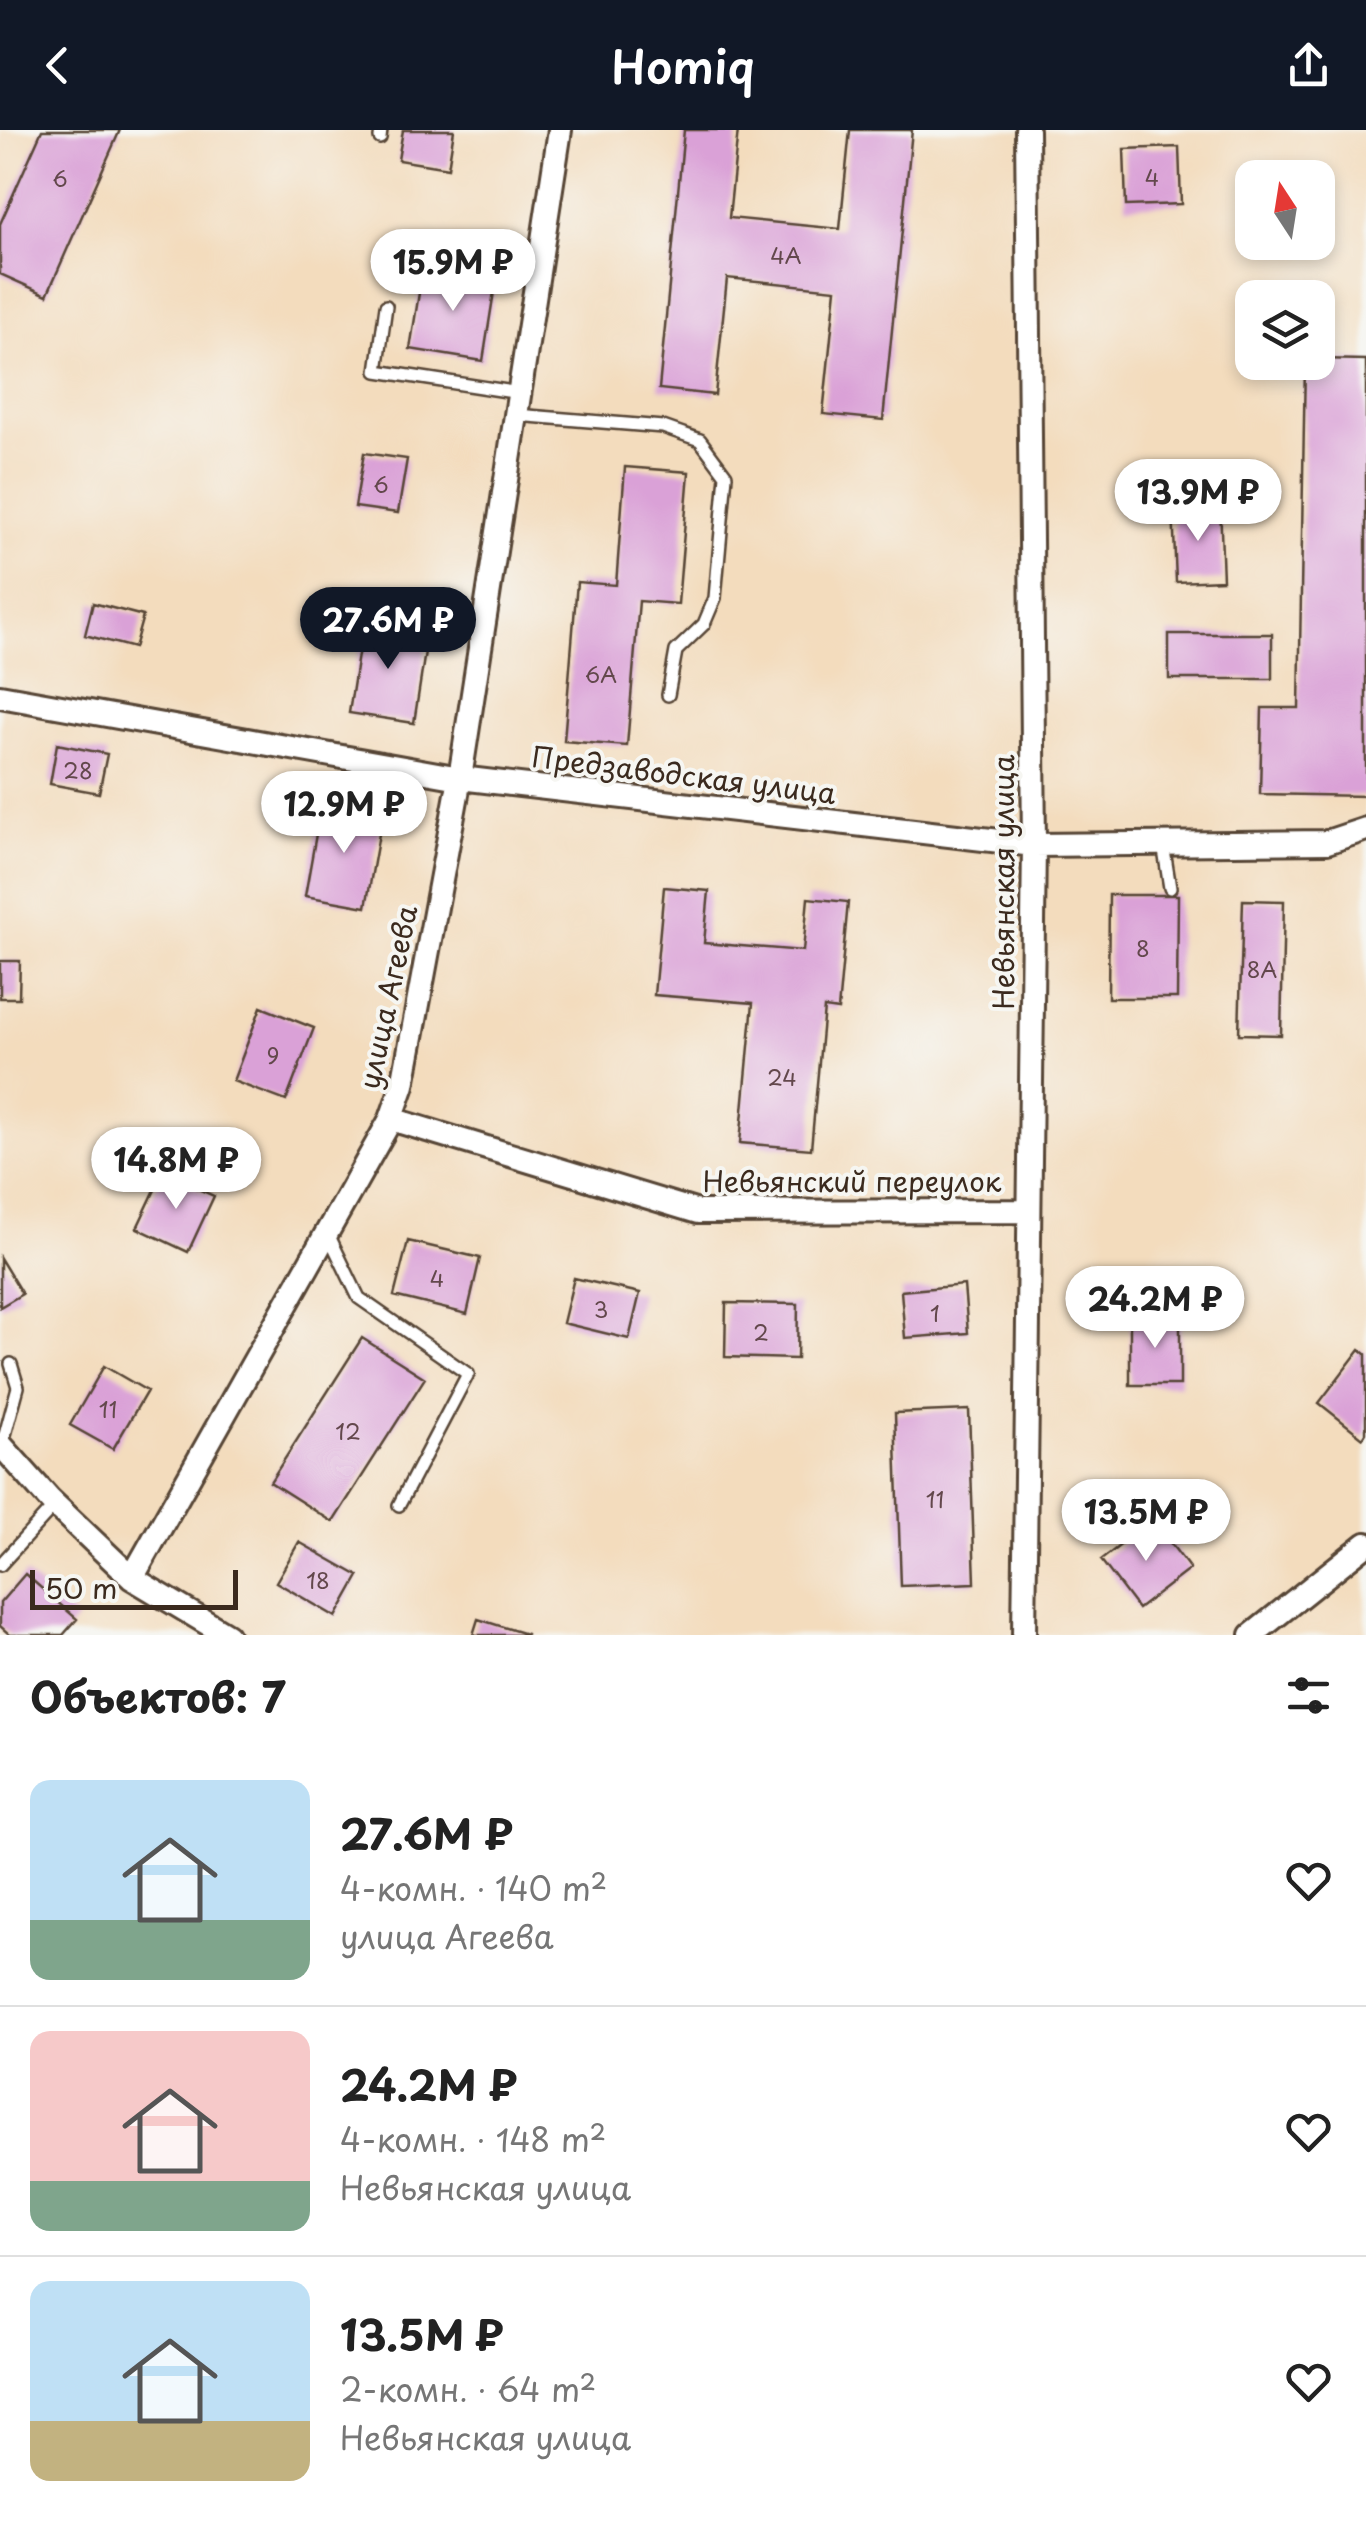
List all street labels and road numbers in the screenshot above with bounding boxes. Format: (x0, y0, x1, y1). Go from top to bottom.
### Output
street label: Предзаводская улица (530, 734, 839, 814)
street label: Невьянская улица (981, 754, 1024, 1009)
street label: улица Агеева (347, 900, 428, 1093)
street label: Невьянский переулок (703, 1159, 1002, 1202)

